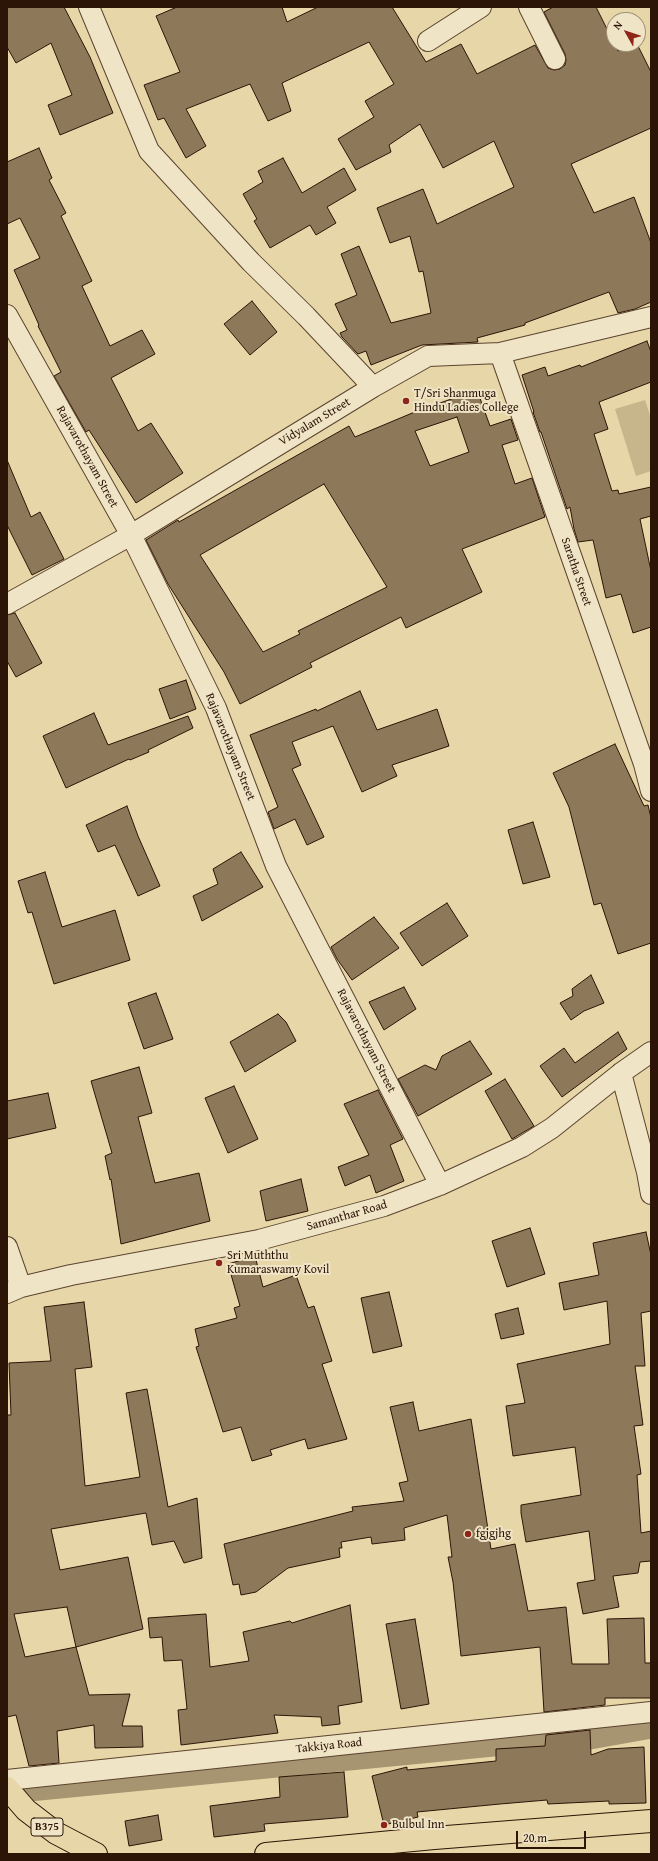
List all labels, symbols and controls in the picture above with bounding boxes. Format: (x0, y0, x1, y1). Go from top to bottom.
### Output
north arrow (606, 12, 646, 52)
text: N (609, 17, 626, 33)
place label: T/Sri Shanmuga Hindu Ladies College (414, 387, 519, 415)
street label: Vidyalam Street (277, 395, 353, 449)
marker: T/Sri Shanmuga Hindu Ladies College (401, 396, 411, 406)
street label: Rajavarothayam Street (53, 403, 121, 511)
street label: Saratha Street (558, 536, 594, 608)
street label: Rajavarothayam Street (202, 691, 258, 803)
street label: Rajavarothayam Street (334, 987, 398, 1095)
street label: Samanthar Road (305, 1198, 389, 1234)
place label: Sri Muththu Kumaraswamy Kovil (227, 1249, 329, 1277)
marker: Sri Muththu Kumaraswamy Kovil (214, 1258, 224, 1268)
place label: fgjgjhg (476, 1527, 511, 1541)
marker: fgjgjhg (463, 1529, 473, 1539)
street label: Takkiya Road (295, 1735, 363, 1757)
road number: B375 (31, 1818, 63, 1836)
place label: Bulbul Inn (392, 1818, 445, 1832)
marker: Bulbul Inn (379, 1820, 389, 1830)
scale bar (518, 1823, 588, 1849)
text: 20 m (523, 1829, 547, 1846)

